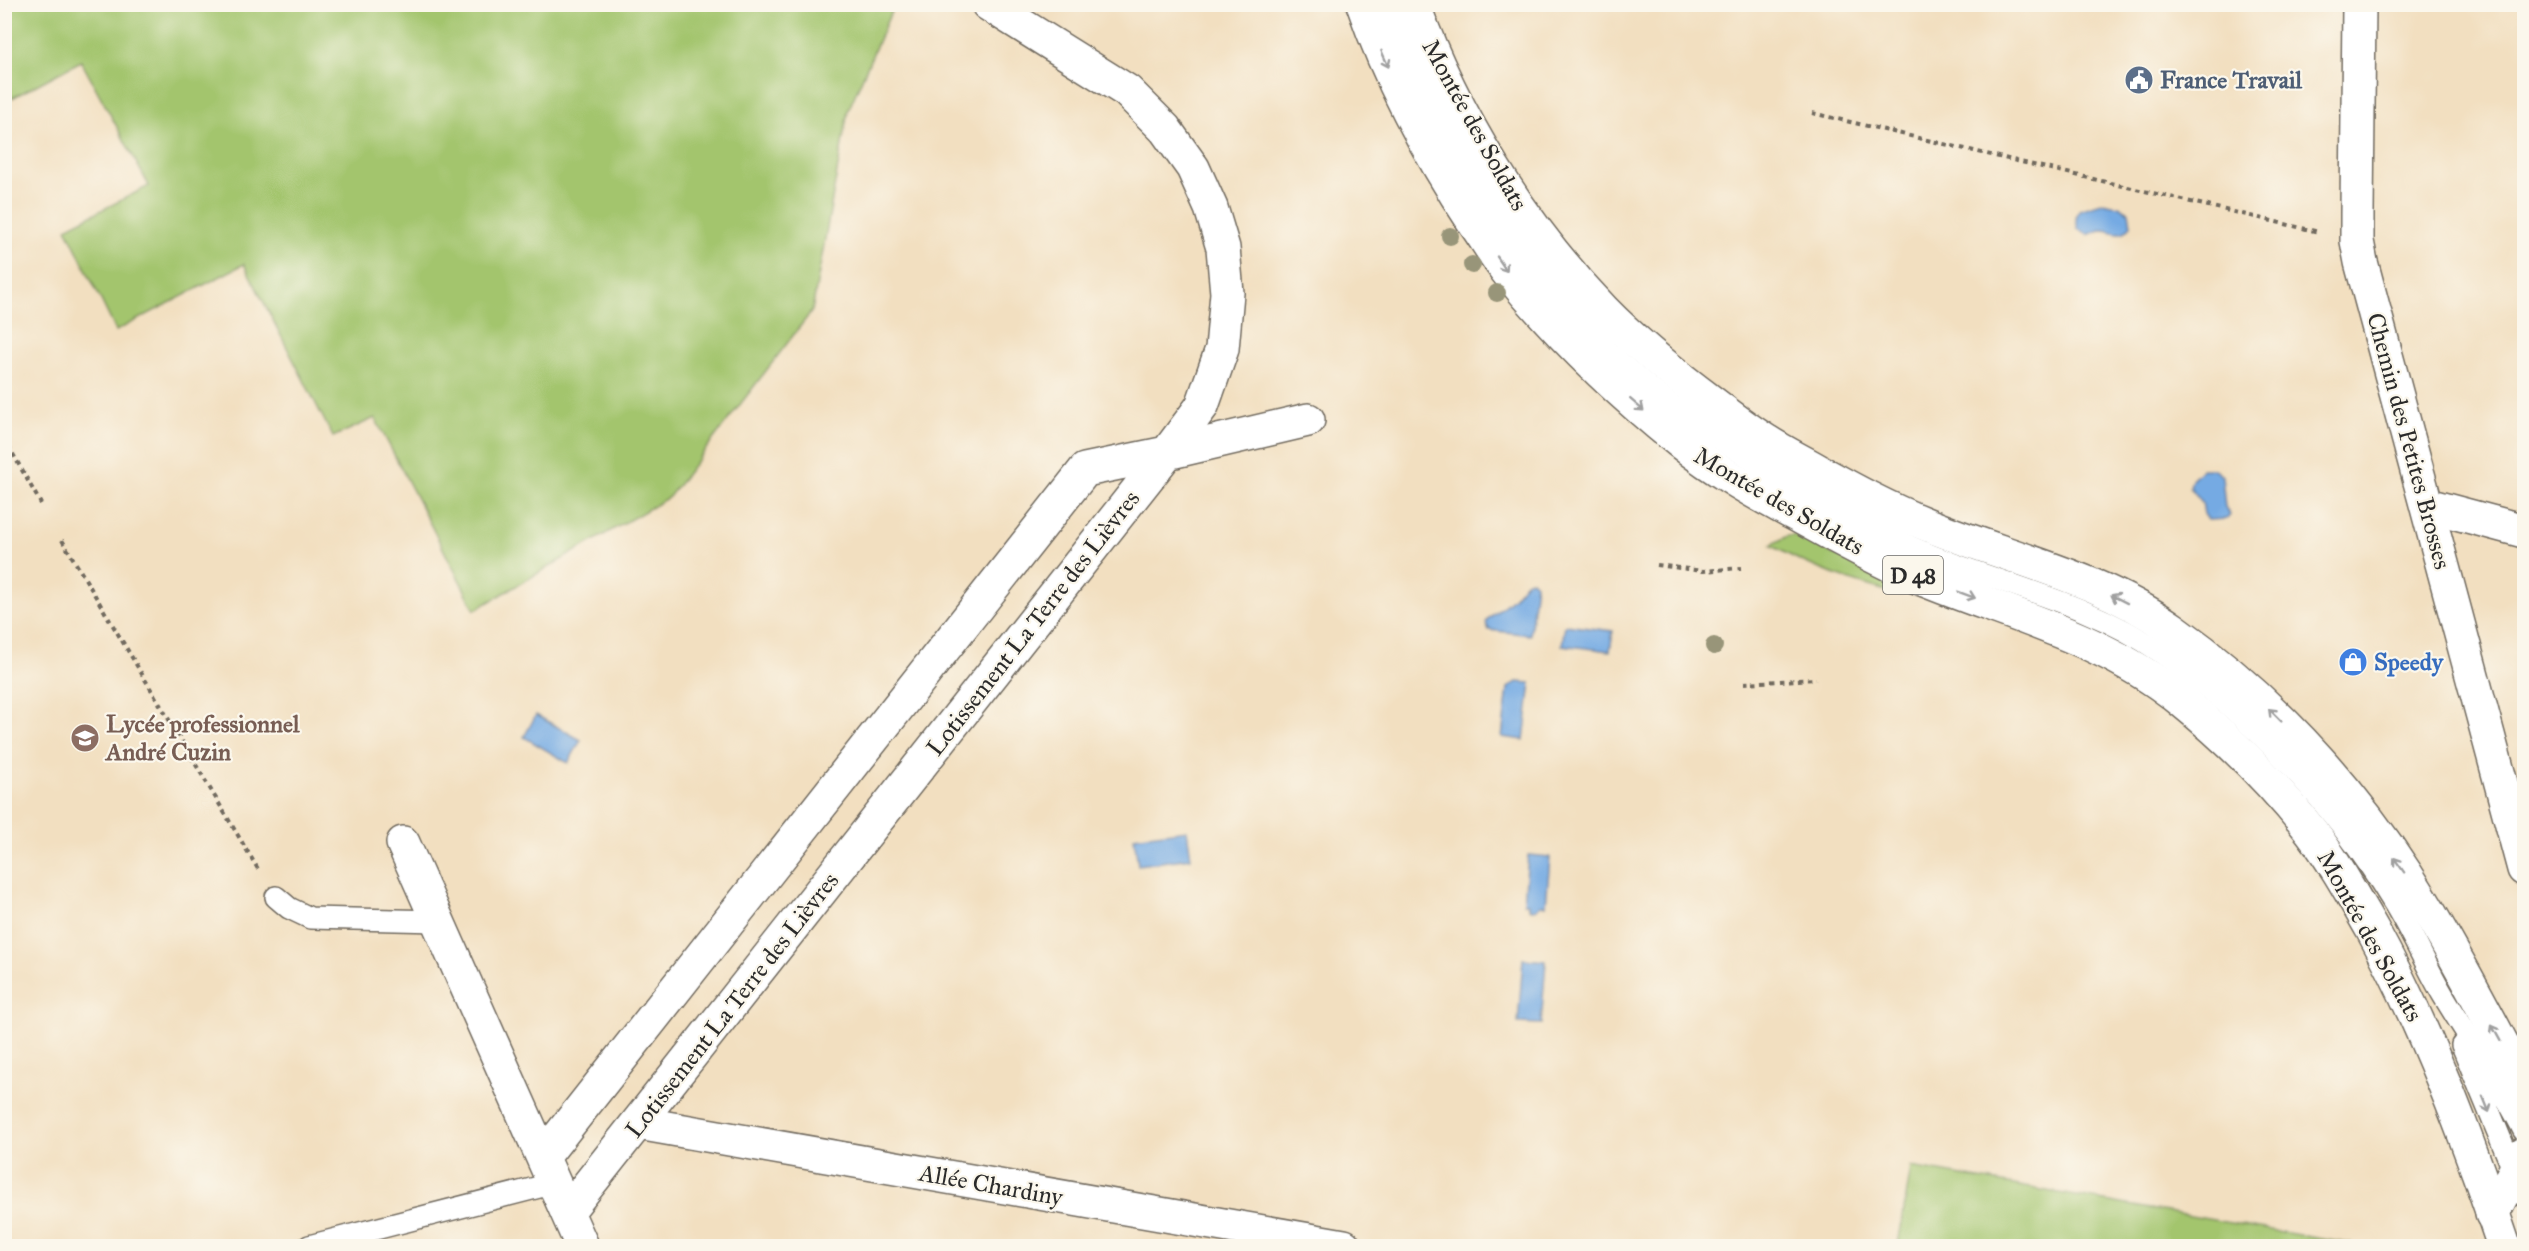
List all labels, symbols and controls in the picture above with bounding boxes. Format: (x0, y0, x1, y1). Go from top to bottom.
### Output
street label: Montée des Soldats (1416, 34, 1534, 216)
one-way arrow (1380, 49, 1391, 67)
public building icon: France Travail (2123, 64, 2155, 96)
place label: France Travail (2160, 65, 2303, 95)
one-way arrow (1496, 255, 1508, 272)
street label: Chemin des Petites Brosses (2360, 310, 2458, 572)
one-way arrow (1629, 398, 1645, 411)
street label: Montée des Soldats (1689, 440, 1869, 562)
street label: Lotissement La Terre des Lièvres (920, 484, 1146, 762)
road number: D 48 (1883, 556, 1943, 594)
one-way arrow (1957, 591, 1976, 602)
one-way arrow (2111, 593, 2128, 605)
shop icon: Speedy (2337, 646, 2369, 678)
place label: Speedy (2374, 647, 2445, 677)
one-way arrow (2267, 708, 2282, 722)
place label: Lycée professionnel André Cuzin (104, 709, 300, 767)
school or university icon: Lycée professionnel André Cuzin (69, 722, 101, 754)
street label: Montée des Soldats (2311, 845, 2429, 1027)
one-way arrow (2393, 857, 2405, 873)
street label: Lotissement La Terre des Lièvres (619, 866, 845, 1144)
one-way arrow (2490, 1025, 2501, 1043)
one-way arrow (2481, 1095, 2492, 1113)
street label: Allée Chardiny (916, 1157, 1066, 1213)

